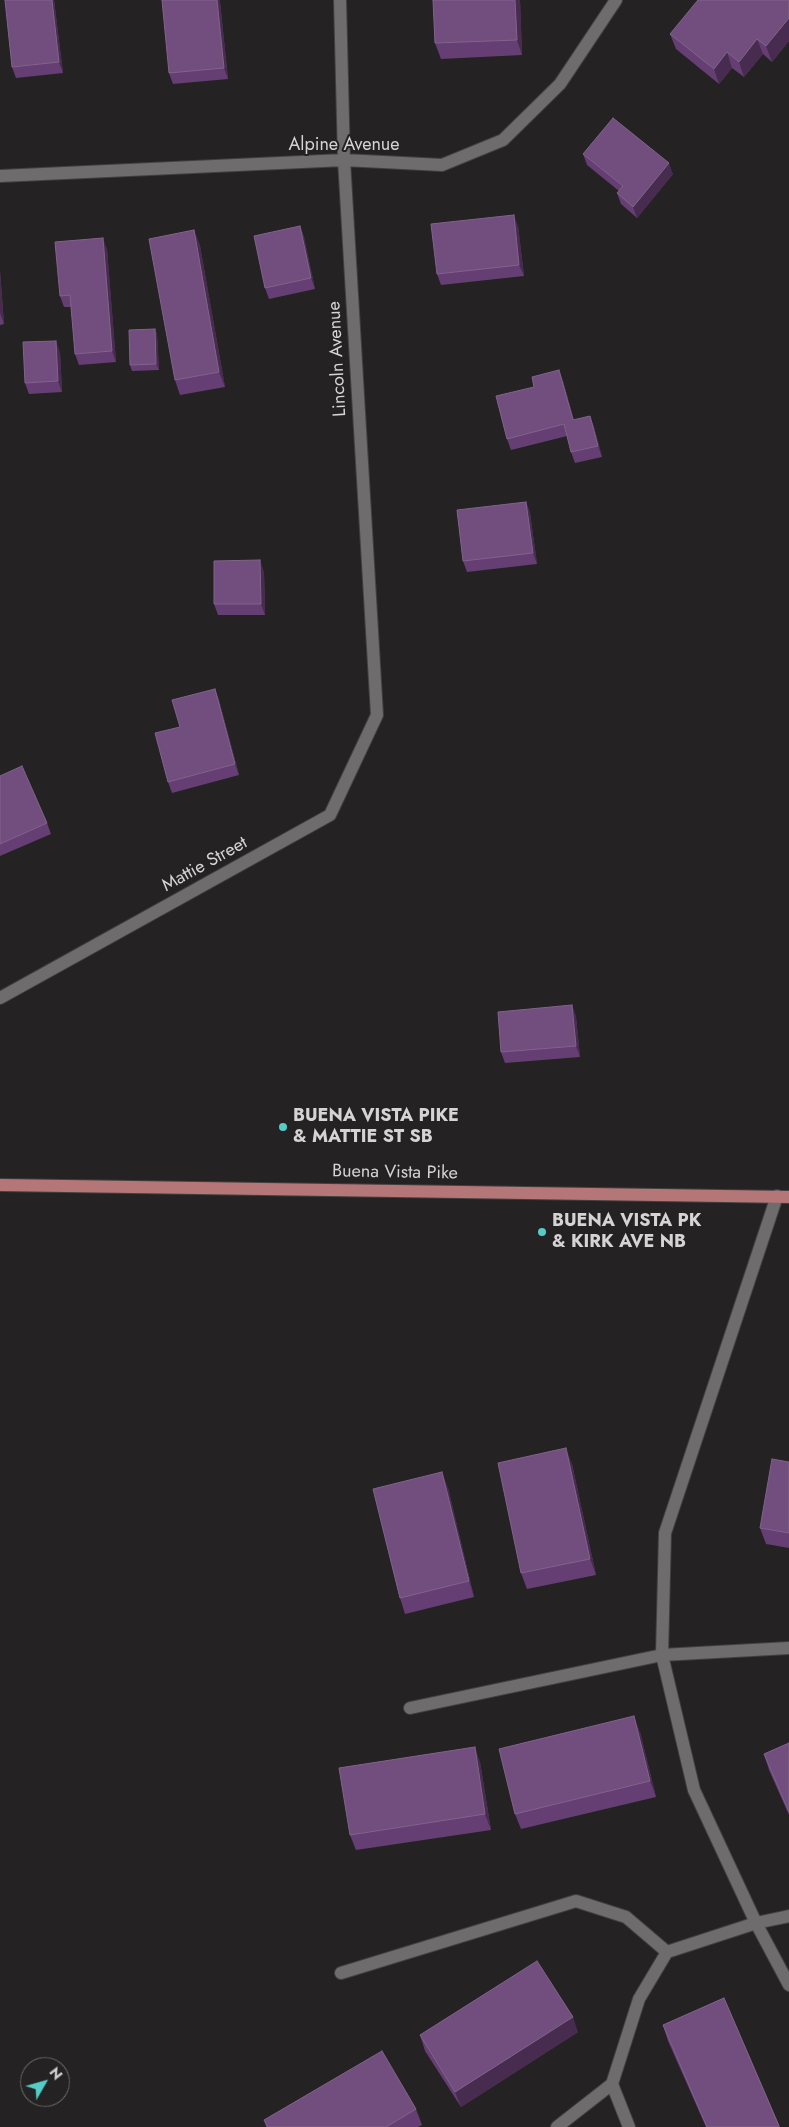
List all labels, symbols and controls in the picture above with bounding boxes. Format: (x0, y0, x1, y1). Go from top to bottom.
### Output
street label: Alpine Avenue (288, 135, 400, 157)
street label: Lincoln Avenue (324, 301, 352, 417)
street label: Mattie Street (159, 833, 251, 897)
place label: BUENA VISTA PIKE & MATTIE ST SB (293, 1106, 459, 1148)
marker: BUENA VISTA PIKE & MATTIE ST SB (277, 1121, 289, 1133)
street label: Buena Vista Pike (332, 1161, 458, 1185)
place label: BUENA VISTA PK & KIRK AVE NB (552, 1211, 701, 1254)
marker: BUENA VISTA PK & KIRK AVE NB (536, 1226, 548, 1238)
north arrow (20, 2057, 70, 2107)
text: N (45, 2063, 67, 2084)

